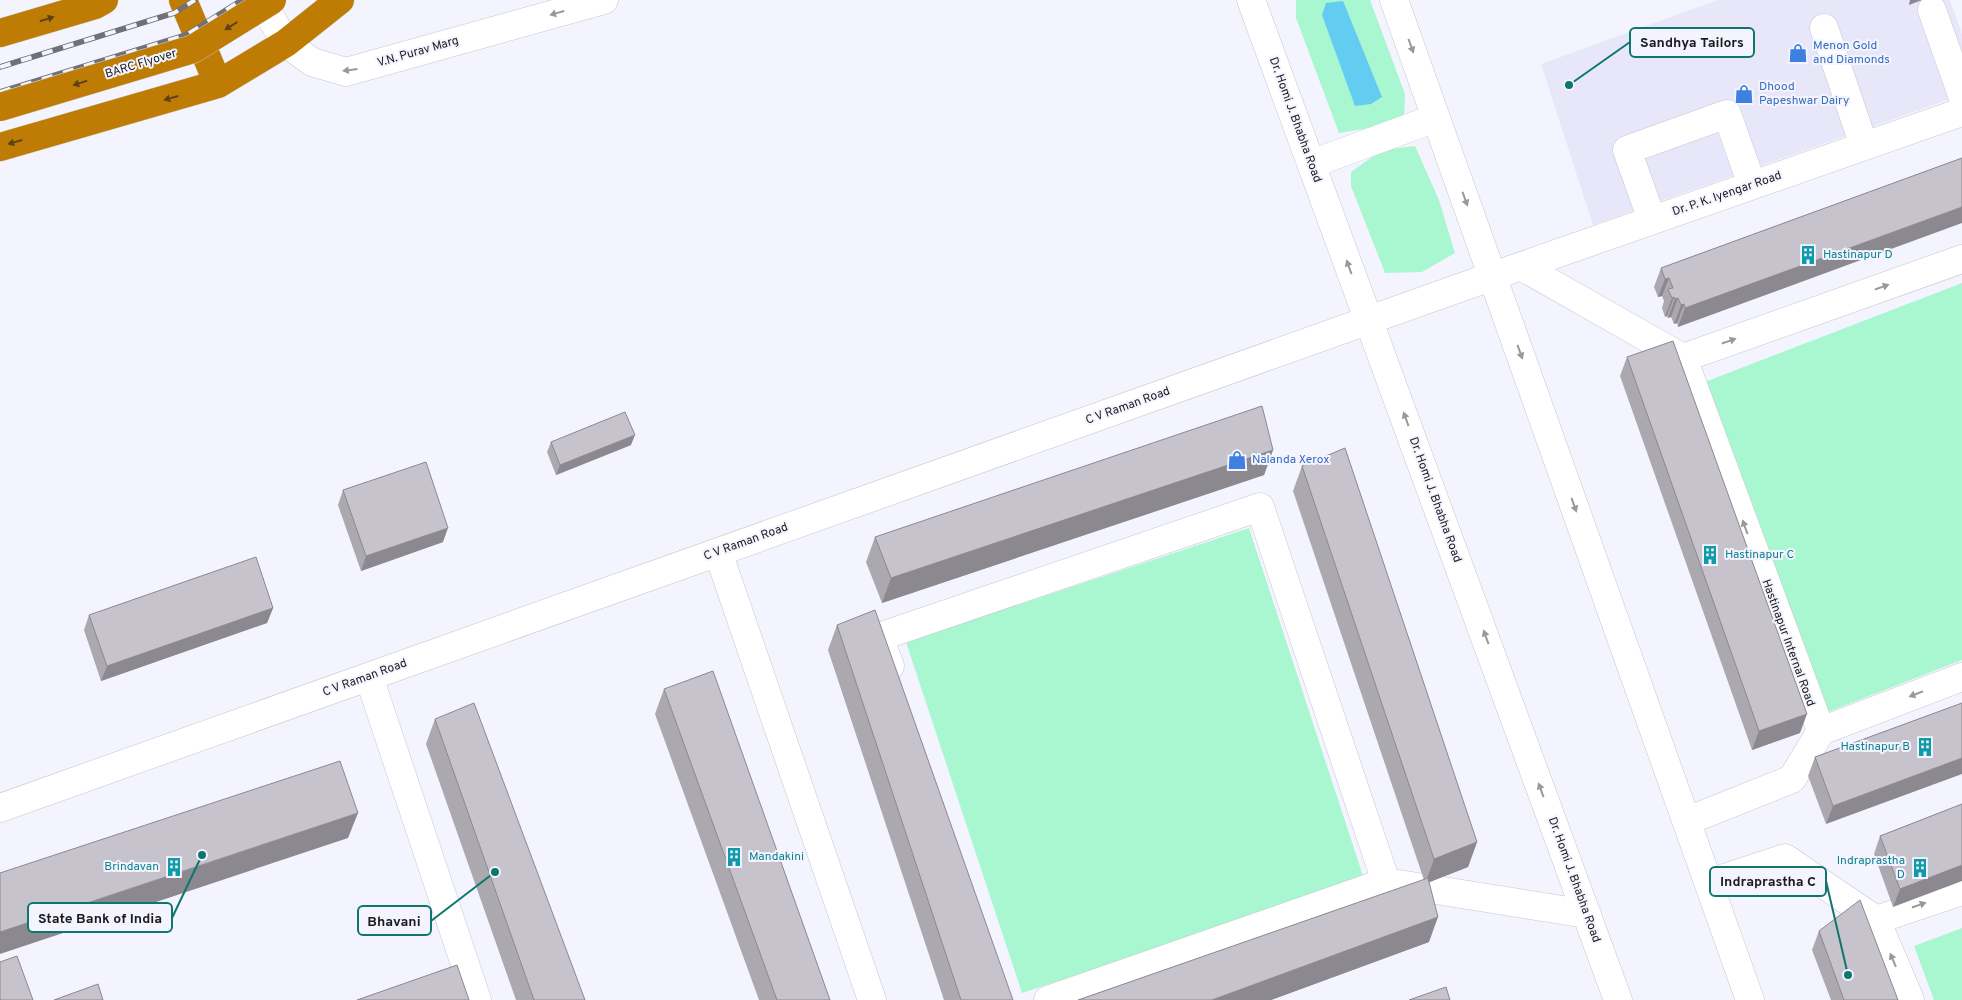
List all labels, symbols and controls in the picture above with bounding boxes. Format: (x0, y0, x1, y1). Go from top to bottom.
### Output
one-way arrow (550, 10, 565, 18)
one-way arrow (39, 15, 54, 23)
one-way arrow (224, 21, 237, 30)
callout: Sandhya Tailors (1630, 28, 1754, 57)
street label: V.N. Purav Marg (375, 33, 461, 71)
text: Sandhya Tailors (1640, 35, 1744, 52)
place label: Menon Gold and Diamonds (1813, 38, 1890, 68)
one-way arrow (1407, 39, 1415, 54)
shop icon: Menon Gold and Diamonds (1787, 42, 1809, 64)
street label: BARC Flyover (103, 45, 179, 82)
street label: Dr. Homi J. Bhabha Road (1265, 55, 1325, 185)
one-way arrow (342, 66, 358, 74)
one-way arrow (72, 79, 87, 87)
place label: Dhood Papeshwar Dairy (1759, 79, 1849, 109)
shop icon: Dhood Papeshwar Dairy (1733, 83, 1755, 105)
one-way arrow (164, 94, 179, 102)
one-way arrow (8, 139, 23, 147)
street label: Dr. P. K. Iyengar Road (1670, 168, 1784, 220)
one-way arrow (1461, 192, 1469, 207)
building icon: Hastinapur D (1797, 244, 1819, 266)
place label: Hastinapur D (1823, 247, 1893, 263)
one-way arrow (1345, 259, 1352, 274)
one-way arrow (1875, 283, 1890, 291)
one-way arrow (1722, 337, 1737, 345)
one-way arrow (1516, 345, 1524, 360)
street label: C V Raman Road (1084, 383, 1172, 429)
one-way arrow (1402, 411, 1410, 426)
street label: Dr. Homi J. Bhabha Road (1405, 435, 1465, 565)
shop icon: Nalanda Xerox (1226, 449, 1248, 471)
place label: Nalanda Xerox (1252, 452, 1329, 468)
one-way arrow (1570, 498, 1578, 513)
street label: C V Raman Road (702, 519, 790, 565)
one-way arrow (1741, 519, 1748, 534)
building icon: Hastinapur C (1699, 544, 1721, 566)
place label: Hastinapur C (1725, 547, 1795, 563)
street label: Hastinapur Internal Road (1758, 577, 1818, 709)
one-way arrow (1482, 630, 1489, 645)
street label: C V Raman Road (321, 655, 409, 701)
one-way arrow (1909, 691, 1924, 698)
building icon: Hastinapur B (1914, 736, 1936, 758)
place label: Hastinapur B (1841, 739, 1910, 755)
one-way arrow (1537, 782, 1545, 797)
street label: Dr. Homi J. Bhabha Road (1544, 815, 1604, 945)
building icon: Mandakini (723, 846, 745, 868)
place label: Mandakini (749, 849, 804, 865)
place label: Indraprastha D (1837, 853, 1905, 883)
building icon: Brindavan (163, 856, 185, 878)
building icon: Indraprastha D (1909, 857, 1931, 879)
place label: Brindavan (104, 859, 159, 875)
callout: Indraprastha C (1710, 867, 1826, 896)
text: Indraprastha C (1720, 874, 1816, 891)
one-way arrow (1912, 901, 1927, 909)
callout: State Bank of India (28, 903, 172, 932)
callout: Bhavani (358, 906, 431, 935)
text: State Bank of India (38, 911, 162, 928)
text: Bhavani (367, 914, 421, 931)
one-way arrow (1889, 952, 1897, 967)

